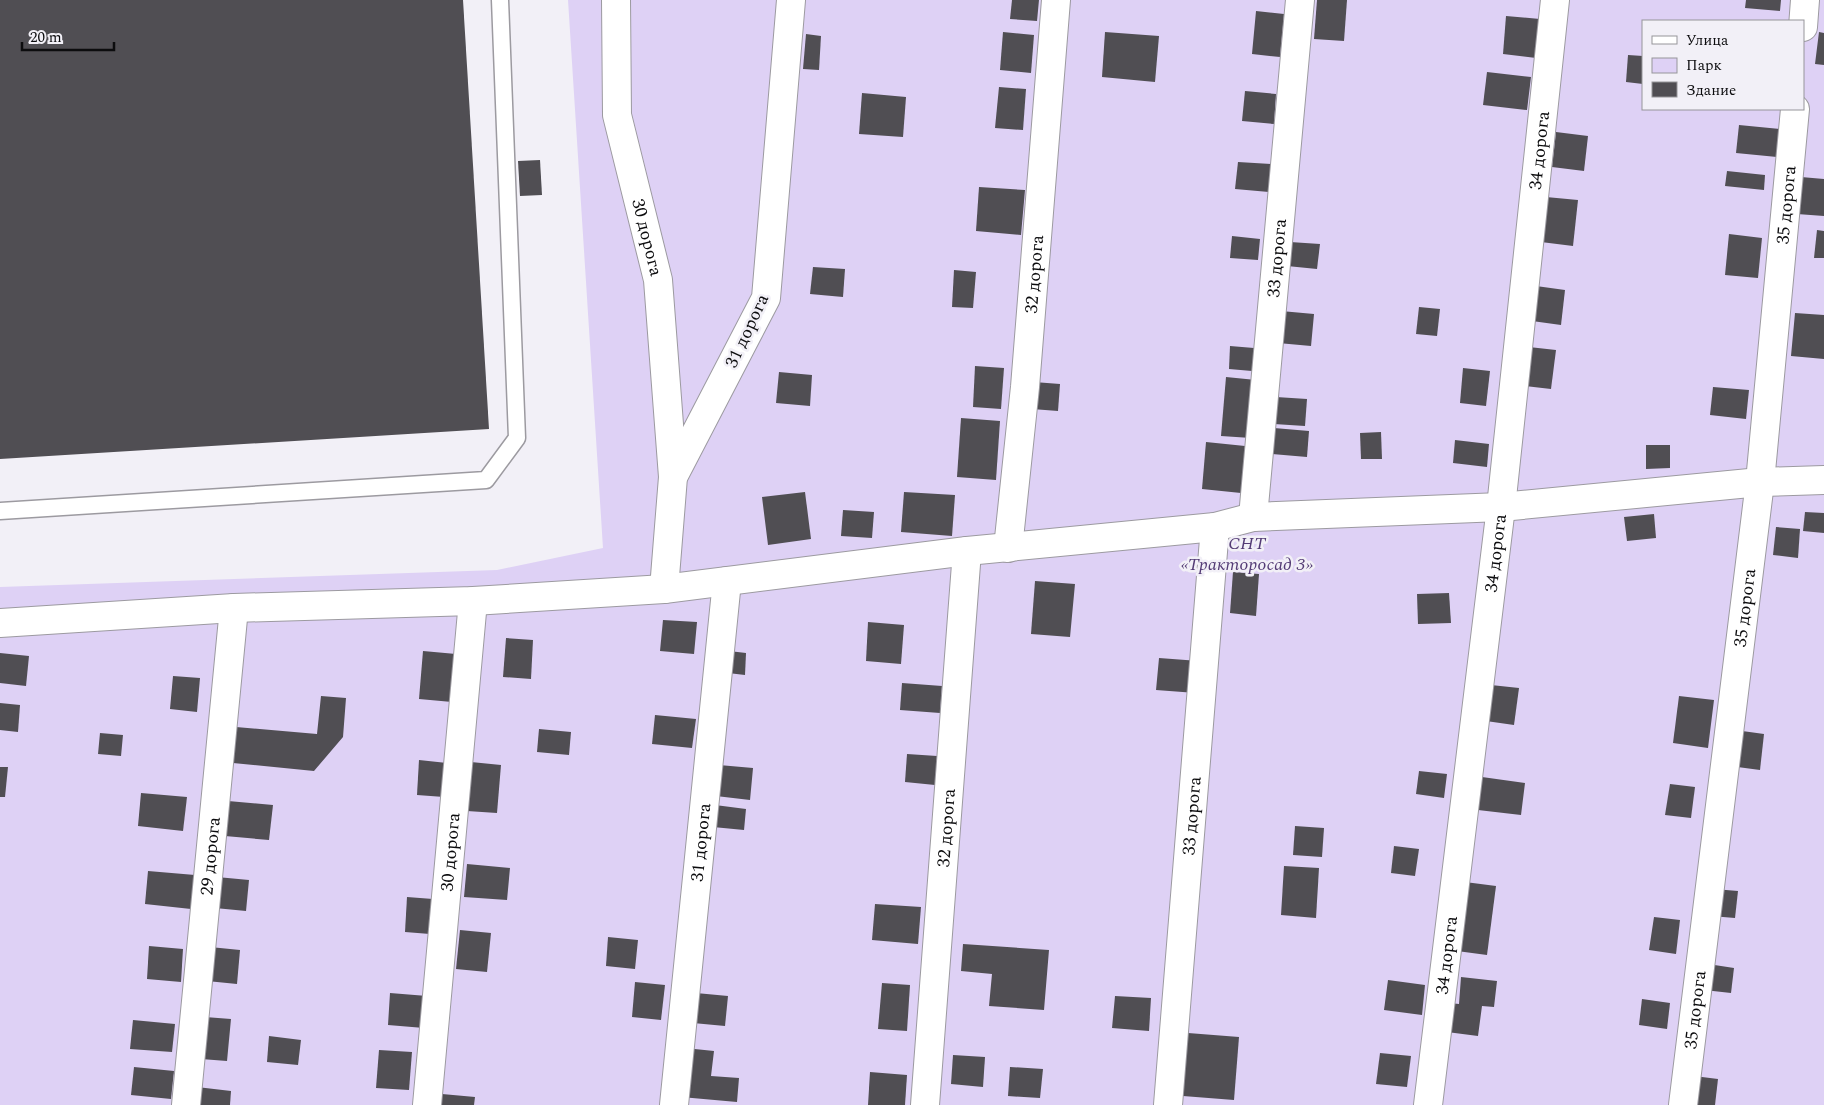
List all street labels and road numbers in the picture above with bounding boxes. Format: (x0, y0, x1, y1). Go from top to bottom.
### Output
street label: 34 дорога (1521, 110, 1557, 191)
street label: 35 дорога (1769, 164, 1803, 246)
street label: 30 дорога (625, 196, 670, 279)
street label: 33 дорога (1260, 217, 1294, 299)
street label: 32 дорога (1017, 234, 1051, 315)
street label: 31 дорога (718, 289, 776, 372)
street label: 34 дорога (1477, 512, 1514, 594)
street label: 35 дорога (1726, 567, 1763, 649)
street label: 33 дорога (1175, 775, 1208, 856)
street label: 32 дорога (930, 787, 962, 868)
street label: 31 дорога (683, 802, 718, 883)
street label: 30 дорога (433, 811, 467, 893)
street label: 29 дорога (193, 815, 227, 897)
street label: 34 дорога (1428, 914, 1465, 996)
street label: 35 дорога (1677, 969, 1713, 1051)

